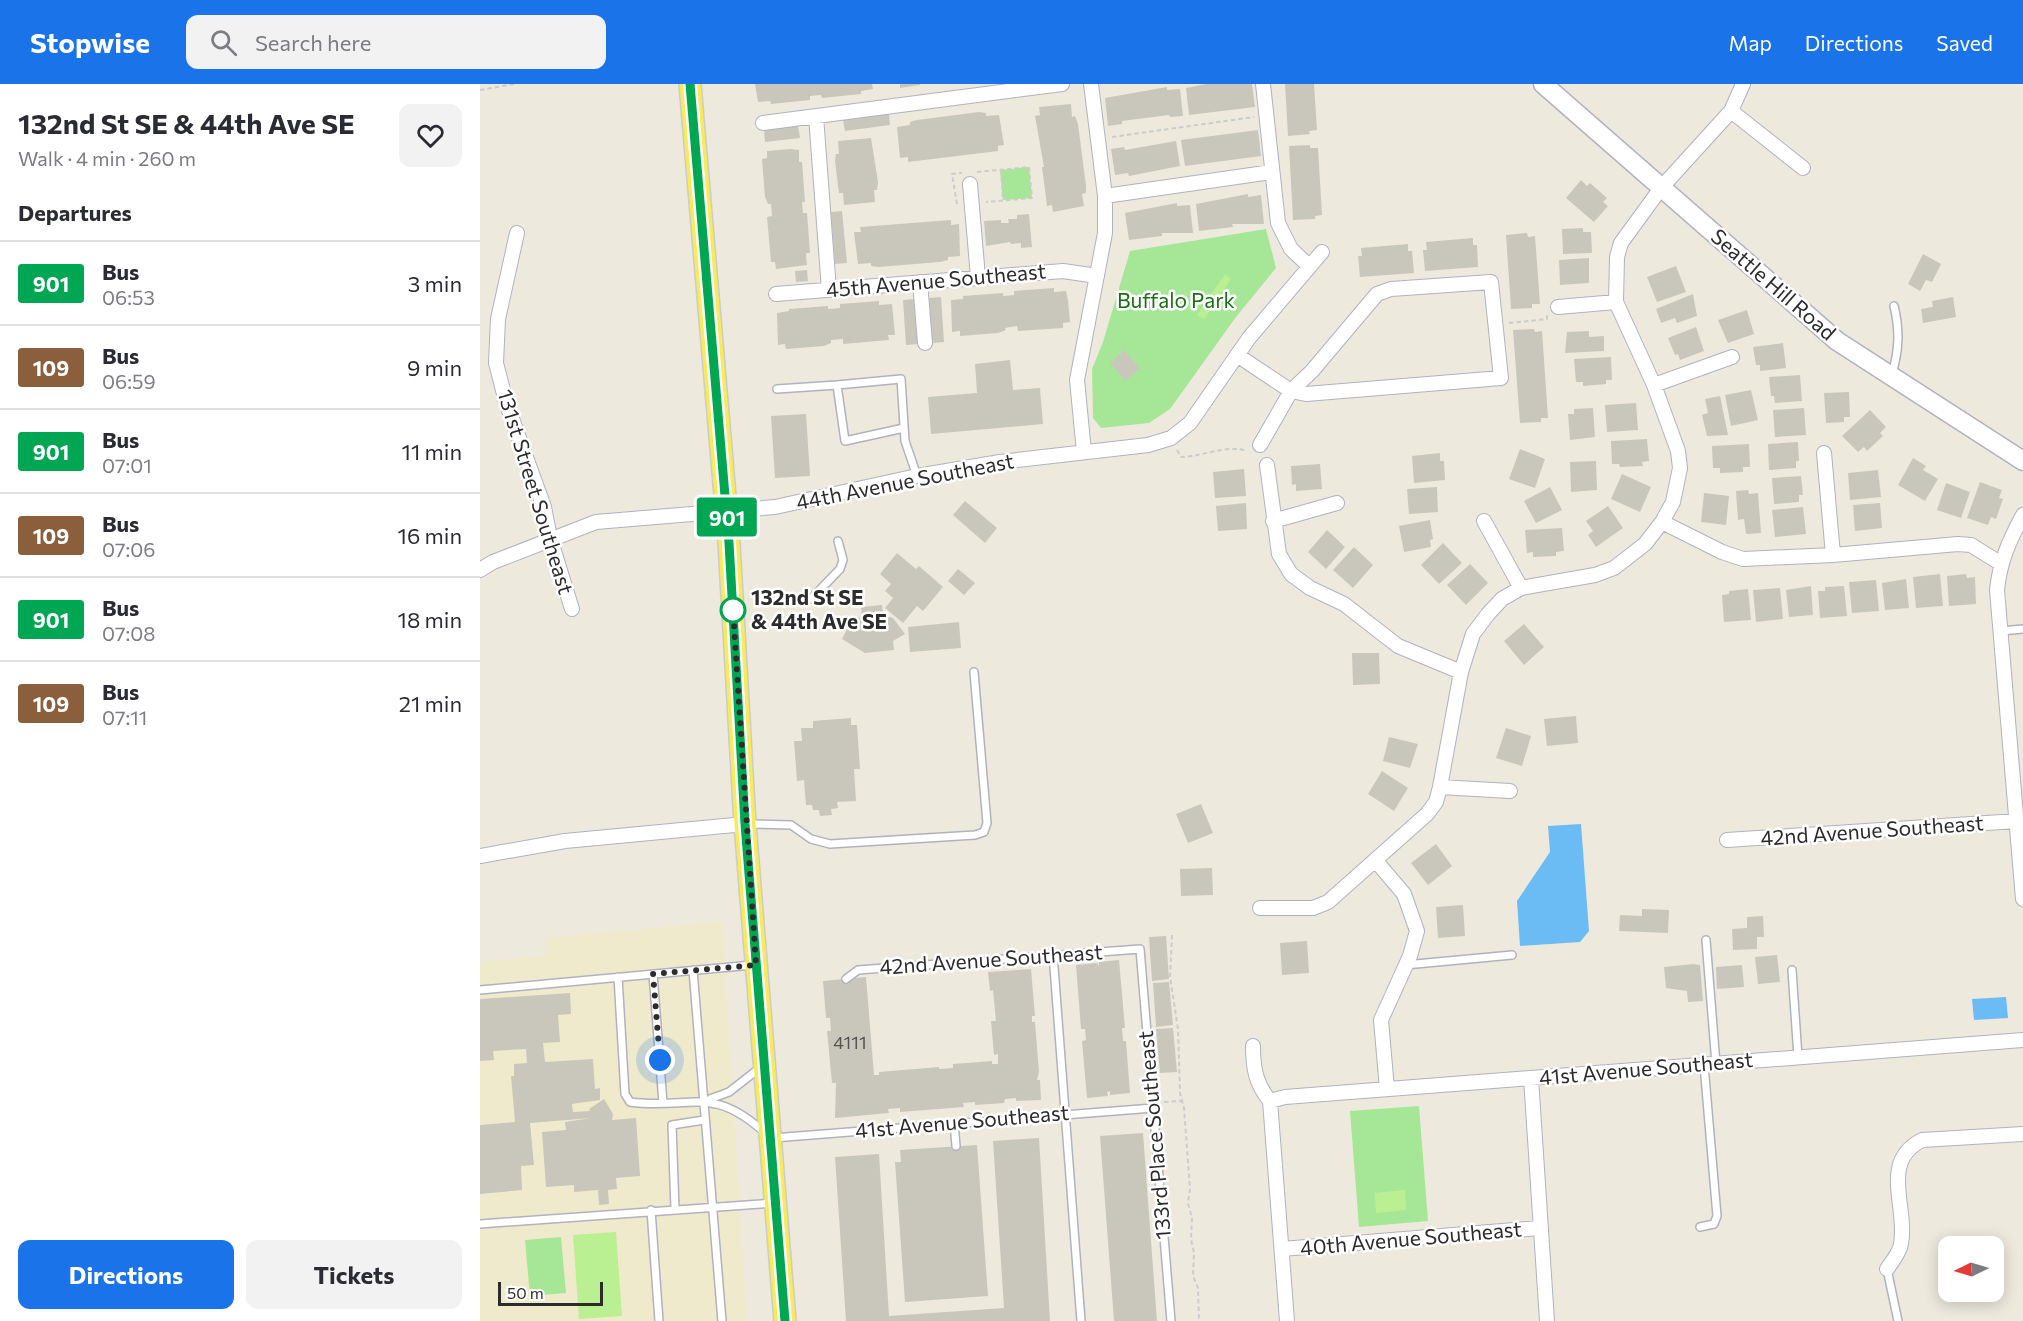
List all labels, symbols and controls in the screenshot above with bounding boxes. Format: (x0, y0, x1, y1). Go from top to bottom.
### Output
search box (186, 15, 606, 69)
text: Stopwise (30, 25, 150, 59)
icon: search (207, 26, 240, 59)
text: Search here (255, 29, 371, 56)
text: Map (1729, 30, 1772, 55)
text: Directions (1805, 30, 1903, 55)
text: Saved (1936, 30, 1993, 55)
button: heart (399, 104, 462, 167)
text: 132nd St SE & 44th Ave SE (18, 106, 355, 140)
text: Walk · 4 min · 260 m (18, 146, 196, 170)
text: Departures (18, 199, 132, 226)
street label: Seattle Hill Road (1707, 223, 1841, 345)
street label: 45th Avenue Southeast (825, 257, 1047, 302)
text: Bus (102, 258, 139, 285)
text: 3 min (408, 270, 462, 297)
text: 901 (33, 271, 69, 296)
text: 06:53 (102, 285, 155, 309)
park label: Buffalo Park (1117, 287, 1235, 312)
text: Bus (102, 342, 139, 369)
text: 9 min (407, 354, 462, 381)
text: 109 (33, 355, 69, 380)
text: 06:59 (102, 369, 156, 393)
street label: 131st Street Southeast (493, 386, 580, 597)
text: Bus (102, 426, 139, 453)
text: 11 min (402, 438, 462, 465)
text: 901 (33, 439, 69, 464)
street label: 44th Avenue Southeast (794, 447, 1016, 514)
text: 07:01 (102, 453, 152, 477)
line badge: 901 (692, 498, 762, 536)
text: 901 (709, 505, 745, 530)
text: Bus (102, 510, 139, 537)
text: 16 min (398, 522, 462, 549)
text: 109 (33, 523, 69, 548)
text: 07:06 (102, 537, 155, 561)
place label: 132nd St SE & 44th Ave SE (751, 584, 887, 633)
text: Bus (102, 594, 139, 621)
marker: 132nd St SE & 44th Ave SE (720, 597, 746, 623)
text: 18 min (398, 606, 462, 633)
text: 901 (33, 607, 69, 632)
text: 07:08 (102, 621, 155, 645)
text: Bus (102, 678, 139, 705)
text: 21 min (399, 690, 462, 717)
text: 109 (33, 691, 69, 716)
text: 07:11 (102, 705, 147, 729)
street label: 42nd Avenue Southeast (1760, 809, 1984, 850)
street label: 42nd Avenue Southeast (879, 938, 1103, 979)
street label: 133rd Place Southeast (1132, 1030, 1175, 1241)
house number: 4111 (833, 1031, 867, 1053)
your location (645, 1045, 675, 1075)
street label: 41st Avenue Southeast (1538, 1046, 1754, 1089)
street label: 41st Avenue Southeast (854, 1099, 1070, 1142)
street label: 40th Avenue Southeast (1299, 1215, 1523, 1260)
north arrow (1938, 1236, 2004, 1302)
map controls (1938, 1236, 2004, 1302)
button: Directions (18, 1240, 234, 1309)
button: Tickets (246, 1240, 462, 1309)
scale bar (498, 1279, 603, 1306)
text: 50 m (507, 1283, 544, 1302)

